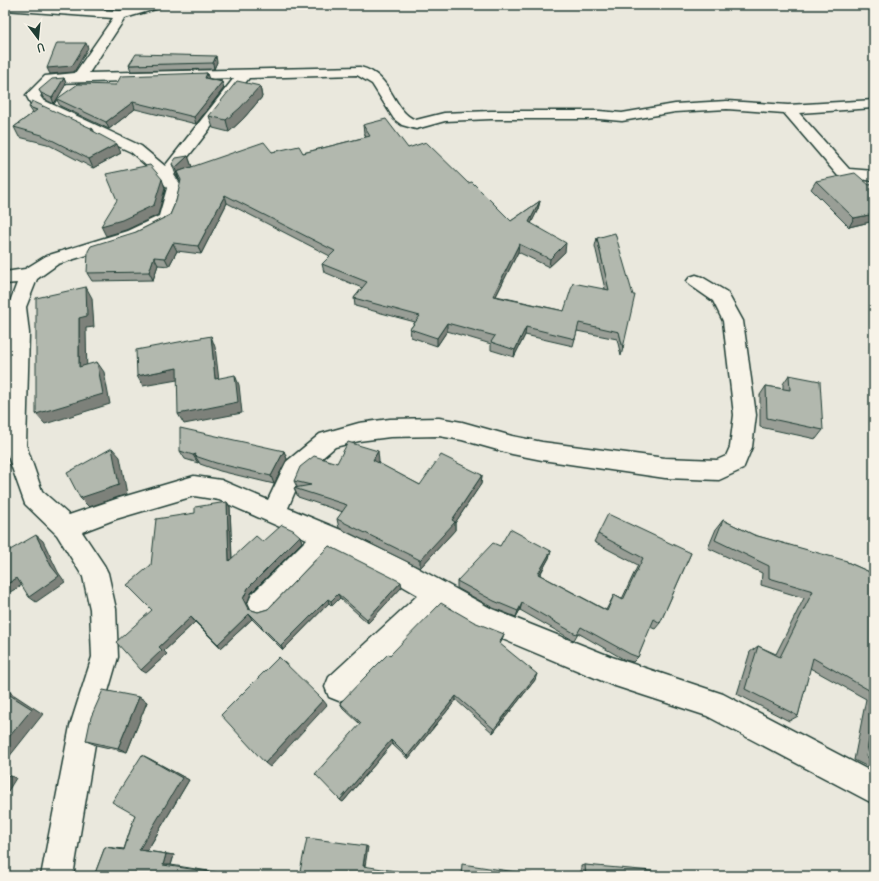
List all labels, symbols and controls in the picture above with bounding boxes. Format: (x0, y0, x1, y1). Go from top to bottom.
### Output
north arrow (18, 18, 58, 58)
text: U (35, 40, 46, 55)

